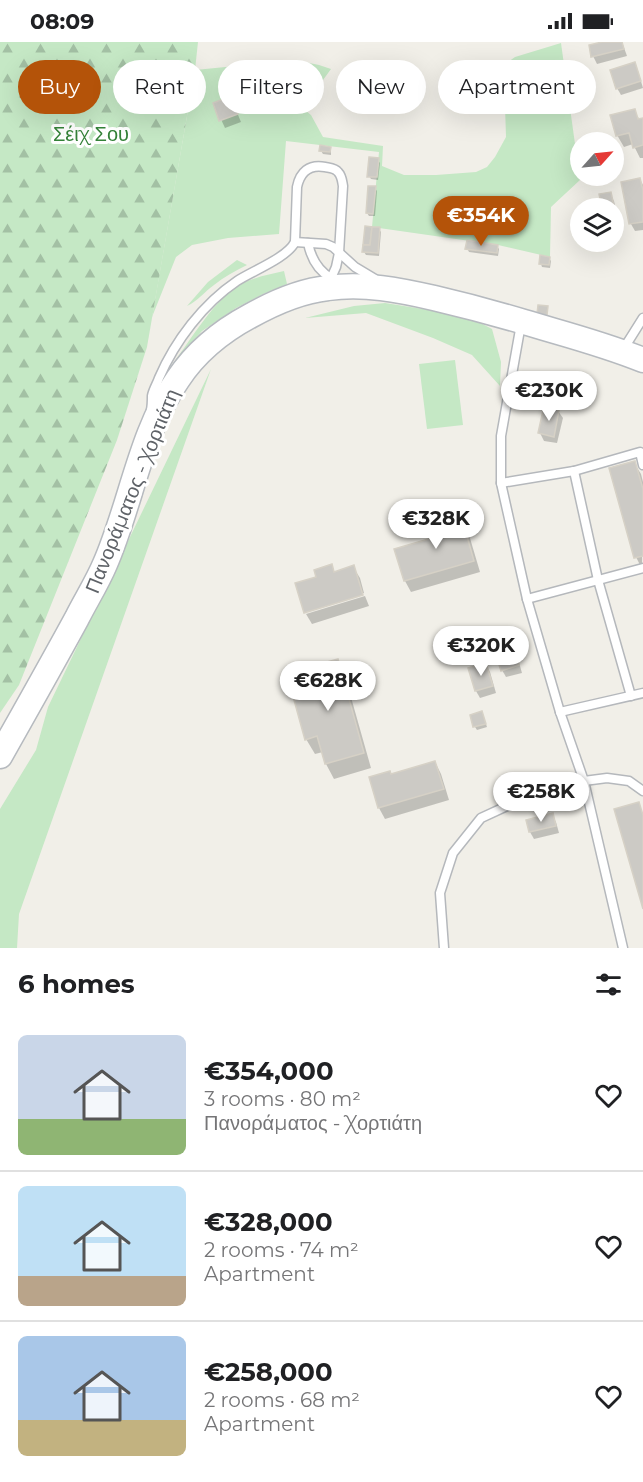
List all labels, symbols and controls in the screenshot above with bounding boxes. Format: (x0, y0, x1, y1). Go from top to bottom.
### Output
text: 08:09 (30, 8, 94, 35)
chip: Buy (18, 60, 101, 114)
chip: Rent (113, 60, 206, 114)
chip: Filters (218, 60, 324, 114)
chip: New (336, 60, 426, 114)
chip: Apartment (438, 60, 596, 114)
park label: Σέιχ Σου (53, 122, 129, 146)
north arrow (570, 132, 624, 186)
map controls (570, 132, 624, 252)
pin: €354K (439, 196, 523, 247)
button: layers (570, 198, 624, 252)
text: €354K (447, 203, 515, 227)
pin: €230K (507, 371, 591, 422)
text: €230K (515, 378, 583, 402)
street label: Πανοράματος - Χορτιάτη (80, 385, 184, 597)
pin: €328K (394, 499, 478, 550)
text: €328K (402, 506, 470, 530)
pin: €320K (439, 626, 523, 677)
text: €320K (447, 633, 515, 657)
pin: €628K (286, 661, 370, 712)
text: €628K (294, 668, 362, 692)
pin: €258K (499, 772, 583, 823)
text: €258K (507, 779, 575, 803)
text: 6 homes (18, 968, 135, 1000)
icon: filters (592, 968, 625, 1001)
text: €354,000 (204, 1055, 334, 1087)
icon: home (66, 1059, 138, 1131)
icon: heart (592, 1079, 625, 1112)
text: 3 rooms · 80 m² (204, 1087, 361, 1111)
text: Πανοράματος - Χορτιάτη (204, 1111, 422, 1135)
text: €328,000 (204, 1206, 333, 1238)
icon: home (66, 1210, 138, 1282)
icon: heart (592, 1230, 625, 1263)
text: 2 rooms · 74 m² (204, 1238, 359, 1262)
text: Apartment (204, 1262, 315, 1286)
text: €258,000 (204, 1356, 333, 1388)
icon: home (66, 1360, 138, 1432)
icon: heart (592, 1380, 625, 1413)
text: 2 rooms · 68 m² (204, 1388, 360, 1412)
text: Apartment (204, 1412, 315, 1436)

